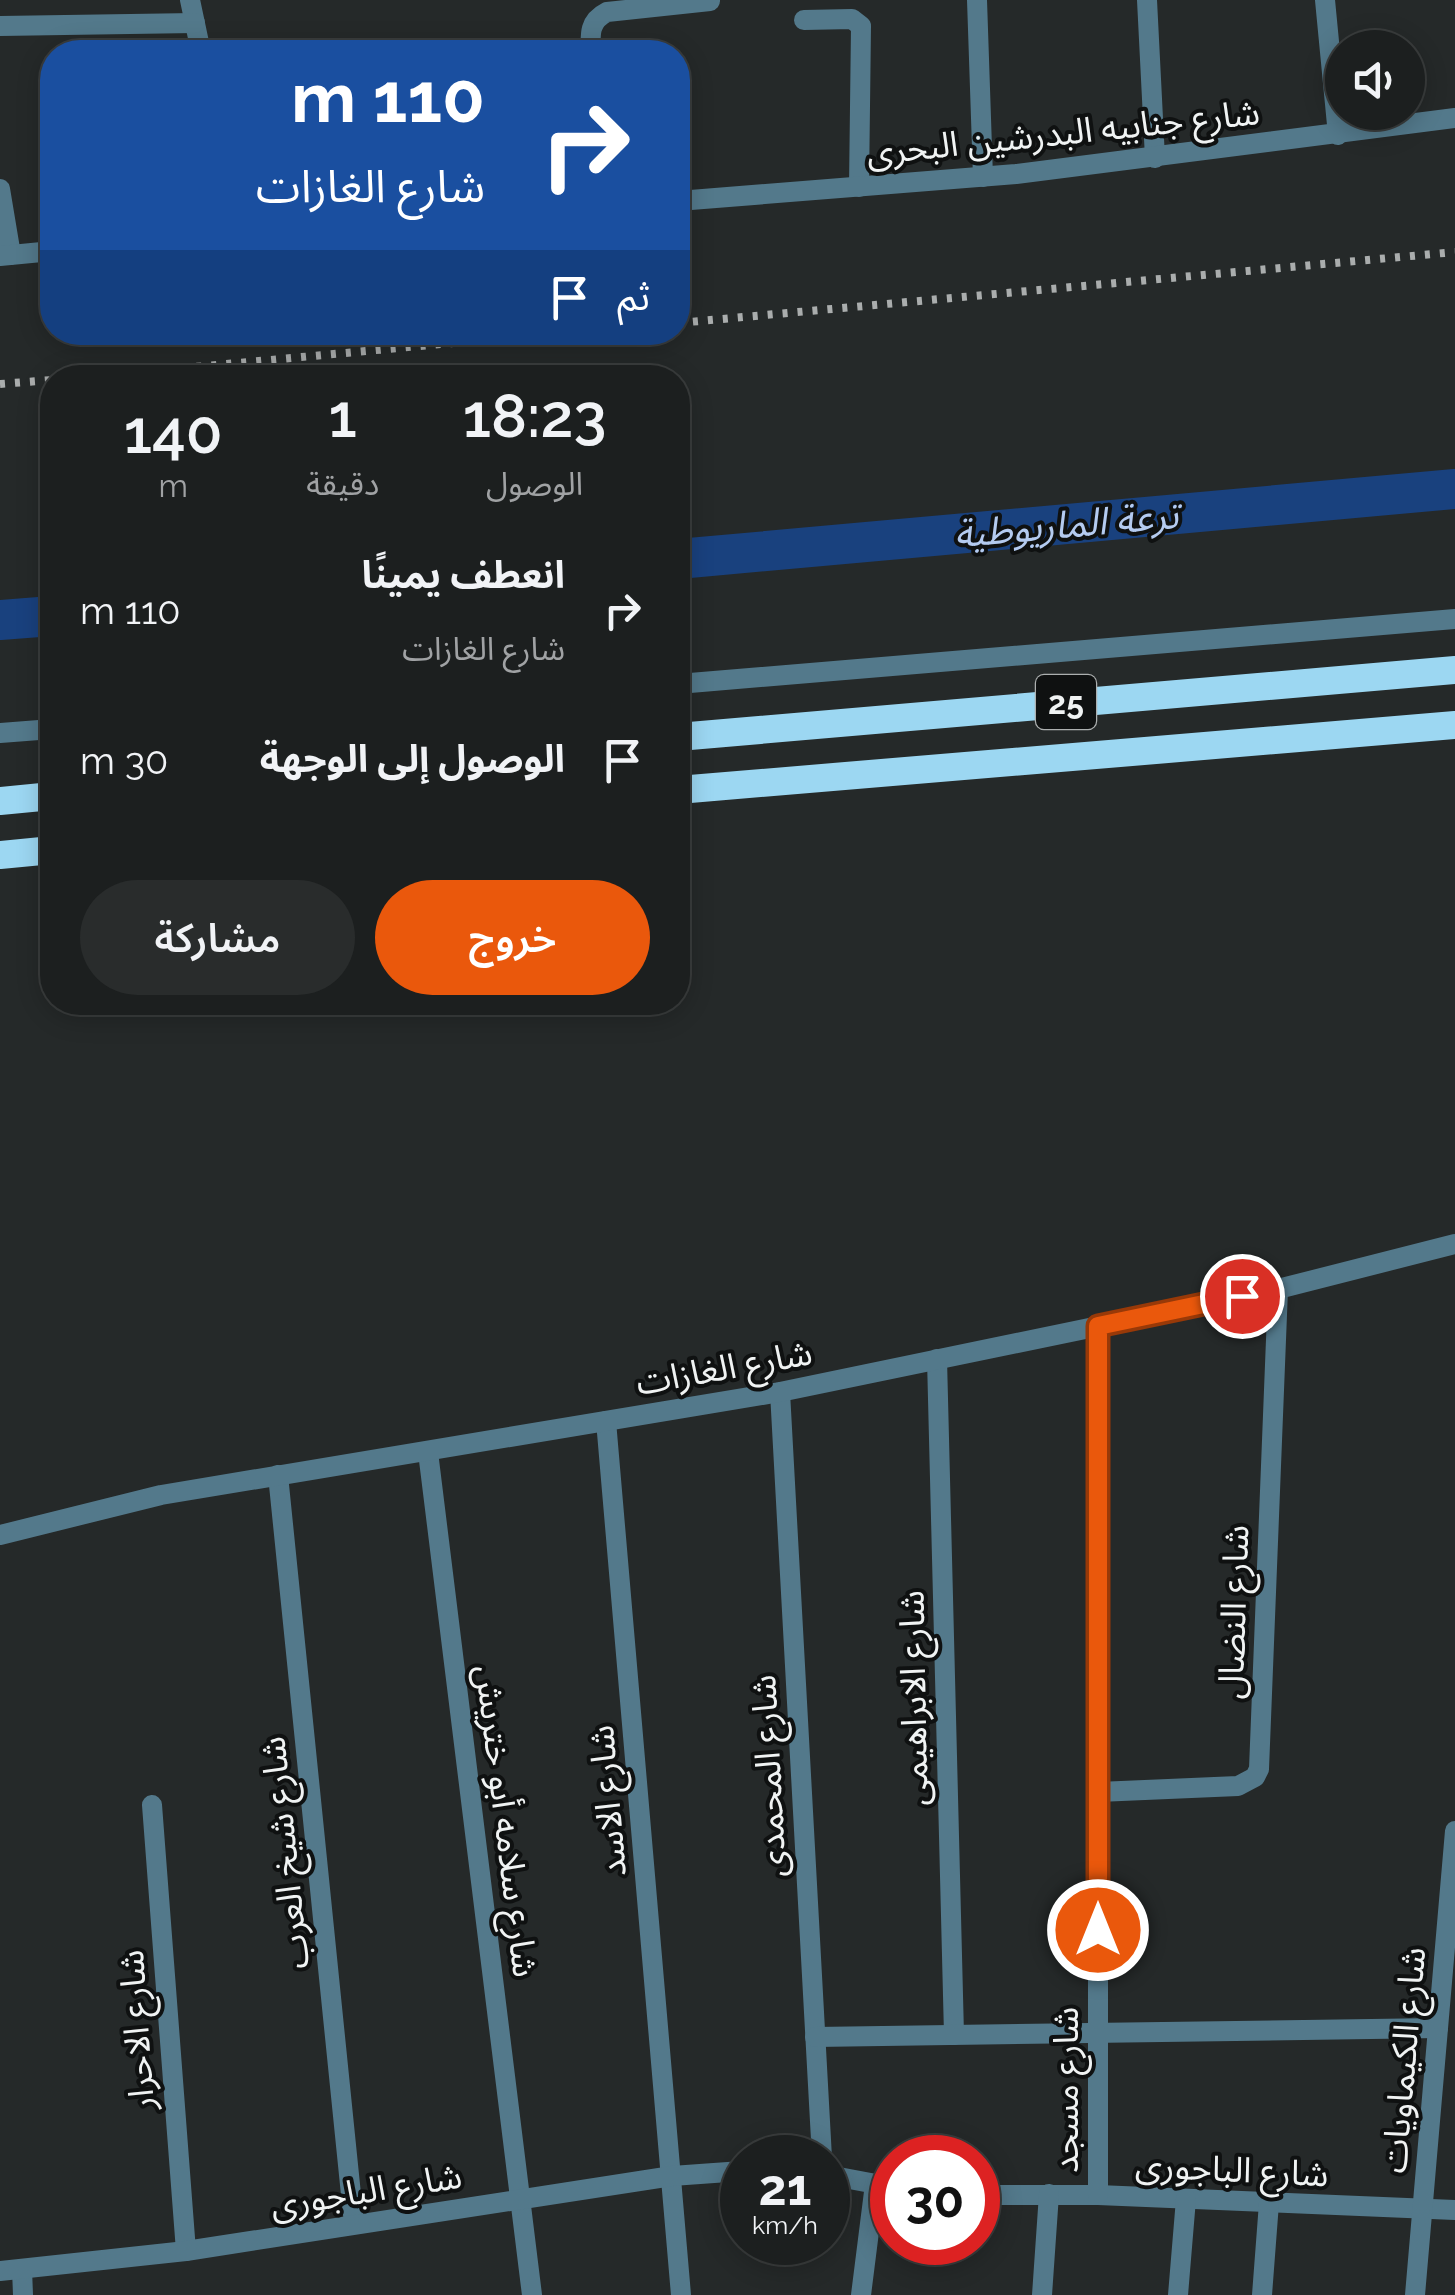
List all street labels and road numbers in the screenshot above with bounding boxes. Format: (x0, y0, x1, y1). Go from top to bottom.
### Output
street label: شارع جنابيه البدرشين البحرى (864, 91, 1262, 179)
road number: 25 (1036, 675, 1096, 729)
street label: شارع الغازات (633, 1331, 816, 1409)
street label: شارع النضال (1209, 1524, 1263, 1700)
street label: شارع الابراهيمى (891, 1590, 941, 1806)
street label: شارع سلامه أبو ختريش (462, 1662, 547, 1980)
street label: شارع المحمدى (742, 1673, 800, 1878)
street label: شارع الاسد (580, 1723, 640, 1878)
street label: شارع شيخ العرب (251, 1734, 323, 1971)
street label: شارع الكيماويات (1373, 1945, 1439, 2175)
street label: شارع الاحرار (110, 1948, 168, 2113)
street label: شارع مسجد (1045, 2007, 1092, 2173)
street label: شارع الباجورى (1134, 2143, 1330, 2201)
street label: شارع الباجورى (267, 2155, 466, 2231)

